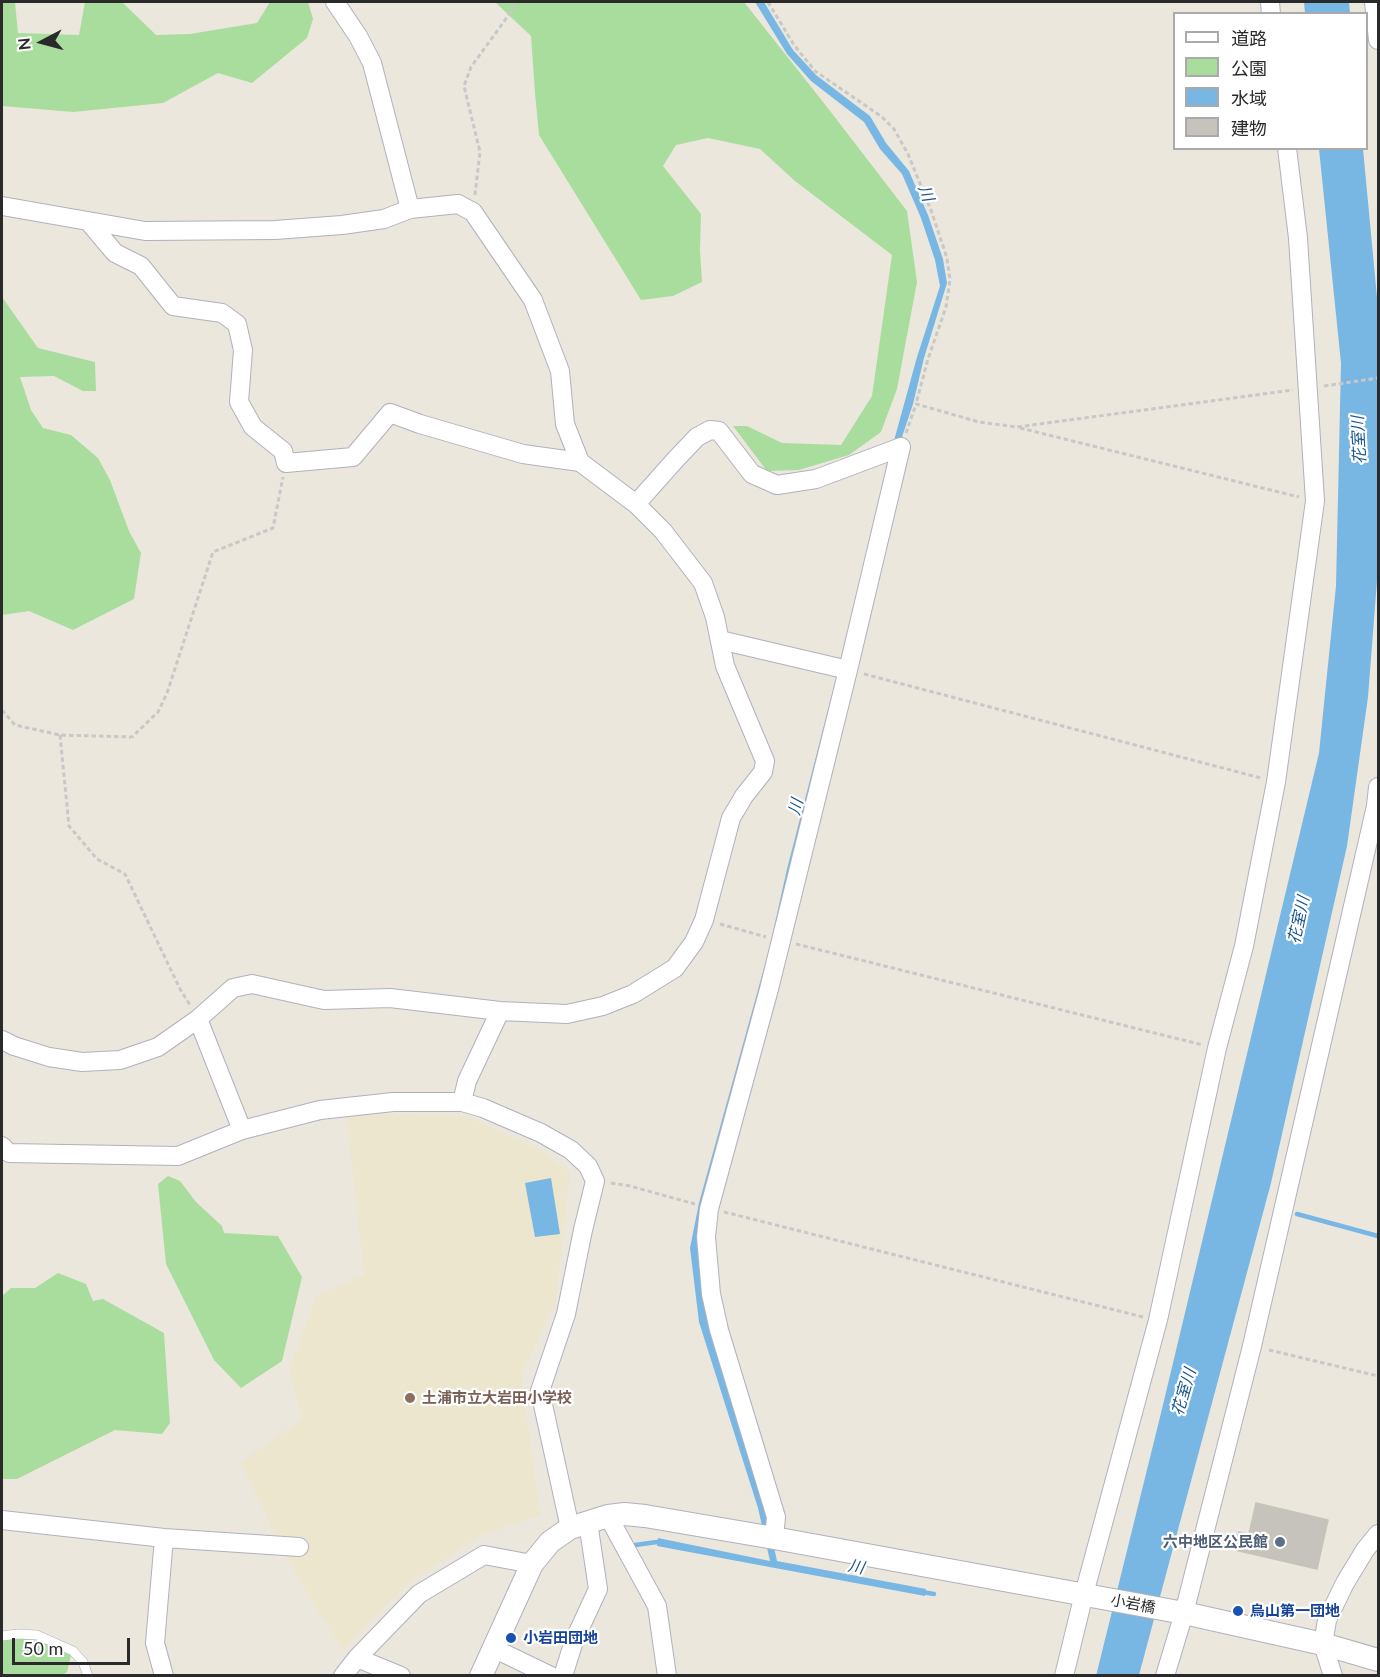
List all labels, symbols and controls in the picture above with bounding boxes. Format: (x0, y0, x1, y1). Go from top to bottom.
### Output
north arrow (12, 12, 72, 72)
legend (1173, 12, 1368, 150)
text: 道路 (1231, 27, 1267, 49)
text: N (14, 37, 34, 51)
text: 公園 (1231, 57, 1267, 79)
text: 水域 (1231, 87, 1267, 109)
text: 建物 (1231, 117, 1267, 139)
water label: 川 (914, 182, 938, 204)
water label: 花室川 (1348, 416, 1370, 464)
water label: 川 (785, 797, 807, 817)
water label: 花室川 (1285, 895, 1313, 945)
water label: 花室川 (1168, 1366, 1200, 1418)
place label: 土浦市立大岩田小学校 (422, 1389, 572, 1407)
marker: 土浦市立大岩田小学校 (403, 1391, 417, 1405)
place label: 六中地区公民館 (1163, 1533, 1268, 1551)
marker: 六中地区公民館 (1273, 1535, 1287, 1549)
water label: 川 (846, 1556, 866, 1578)
street label: 小岩橋 (1109, 1591, 1157, 1617)
place label: 烏山第一団地 (1250, 1602, 1340, 1620)
marker: 烏山第一団地 (1231, 1604, 1245, 1618)
scale bar (15, 1626, 134, 1664)
place label: 小岩田団地 (523, 1629, 598, 1647)
marker: 小岩田団地 (504, 1631, 518, 1645)
text: 50 m (23, 1637, 63, 1659)

